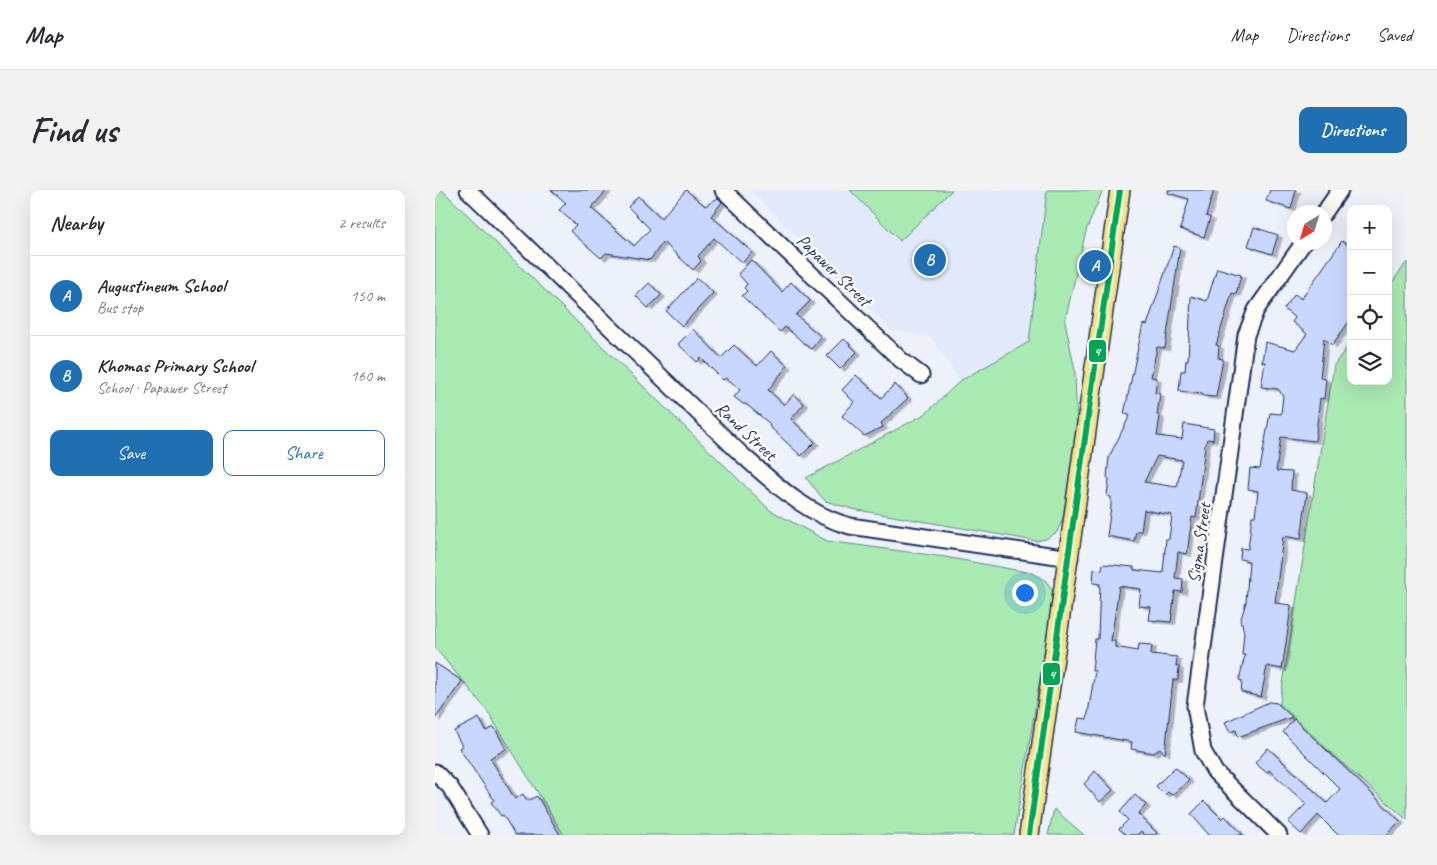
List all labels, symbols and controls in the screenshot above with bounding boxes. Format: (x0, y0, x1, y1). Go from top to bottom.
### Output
text: Map (25, 20, 62, 50)
text: Map (1231, 24, 1258, 46)
text: Directions (1286, 24, 1349, 46)
text: Saved (1377, 24, 1412, 46)
button: Directions (1299, 107, 1407, 153)
text: Find us (30, 108, 117, 153)
north arrow (1287, 205, 1332, 250)
map controls (1347, 205, 1392, 385)
button: + (1347, 205, 1392, 250)
text: Nearby (50, 210, 103, 236)
text: 2 results (338, 213, 385, 233)
street label: Papawer Street (792, 229, 878, 313)
pin: B (914, 241, 946, 279)
pin: A (1079, 247, 1111, 285)
button: − (1347, 250, 1392, 295)
text: Augustineum School (97, 274, 225, 298)
text: A (62, 286, 70, 306)
text: 150 m (351, 286, 385, 306)
button: locate (1347, 295, 1392, 340)
text: Bus stop (97, 298, 143, 318)
line badge: 4 (1088, 339, 1107, 363)
button: layers (1347, 340, 1392, 385)
text: 4 (1094, 343, 1102, 360)
text: Khomas Primary School (97, 354, 253, 378)
text: B (62, 366, 70, 386)
text: 160 m (351, 366, 385, 386)
text: School · Papawer Street (97, 378, 226, 398)
street label: Rand Street (711, 397, 783, 466)
button: Save (50, 430, 213, 476)
button: Share (223, 430, 385, 476)
street label: Sigma Street (1183, 500, 1216, 584)
your location (1012, 580, 1038, 606)
line badge: 4 (1042, 662, 1061, 686)
text: 4 (1049, 666, 1057, 683)

